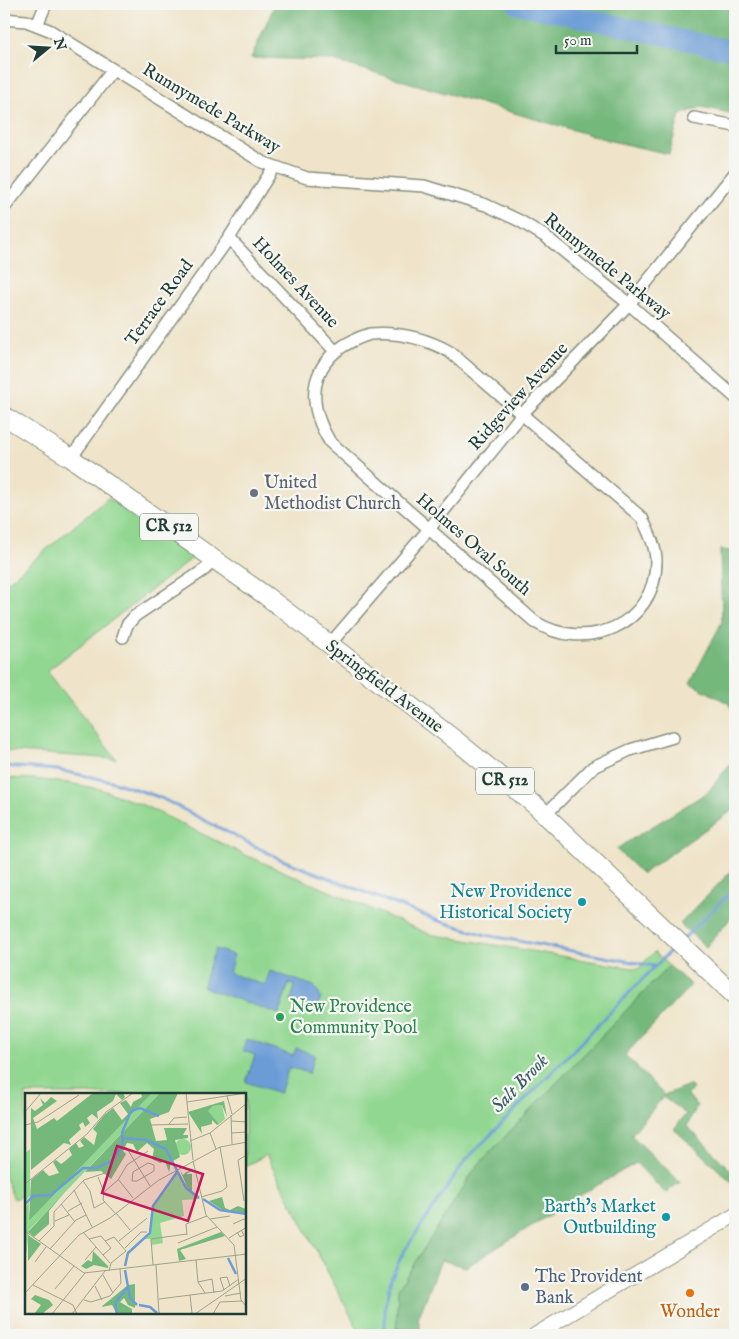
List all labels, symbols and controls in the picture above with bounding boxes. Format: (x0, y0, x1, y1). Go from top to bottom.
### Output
north arrow (22, 22, 72, 72)
scale bar (556, 22, 638, 54)
text: 50 m (564, 31, 592, 50)
text: N (49, 35, 70, 53)
street label: Runnymede Parkway (138, 59, 284, 159)
street label: Runnymede Parkway (539, 209, 675, 325)
street label: Holmes Avenue (247, 232, 343, 334)
street label: Terrace Road (121, 255, 199, 351)
street label: Ridgeview Avenue (464, 338, 574, 456)
place label: United Methodist Church (264, 472, 401, 516)
marker: United Methodist Church (248, 487, 260, 499)
street label: Holmes Oval South (411, 489, 536, 602)
road number: CR 512 (140, 514, 198, 540)
street label: Springfield Avenue (320, 635, 448, 739)
road number: CR 512 (476, 768, 534, 794)
place label: New Providence Historical Society (439, 881, 572, 925)
marker: New Providence Historical Society (576, 896, 588, 908)
place label: New Providence Community Pool (290, 996, 417, 1040)
marker: New Providence Community Pool (274, 1011, 286, 1023)
water label: Salt Brook (486, 1049, 554, 1118)
inset map (25, 1093, 246, 1314)
place label: Barth's Market Outbuilding (544, 1196, 656, 1240)
marker: Barth's Market Outbuilding (660, 1211, 672, 1223)
place label: The Provident Bank (535, 1266, 643, 1310)
marker: The Provident Bank (519, 1281, 531, 1293)
marker: Wonder (684, 1287, 696, 1299)
place label: Wonder (660, 1301, 720, 1324)

